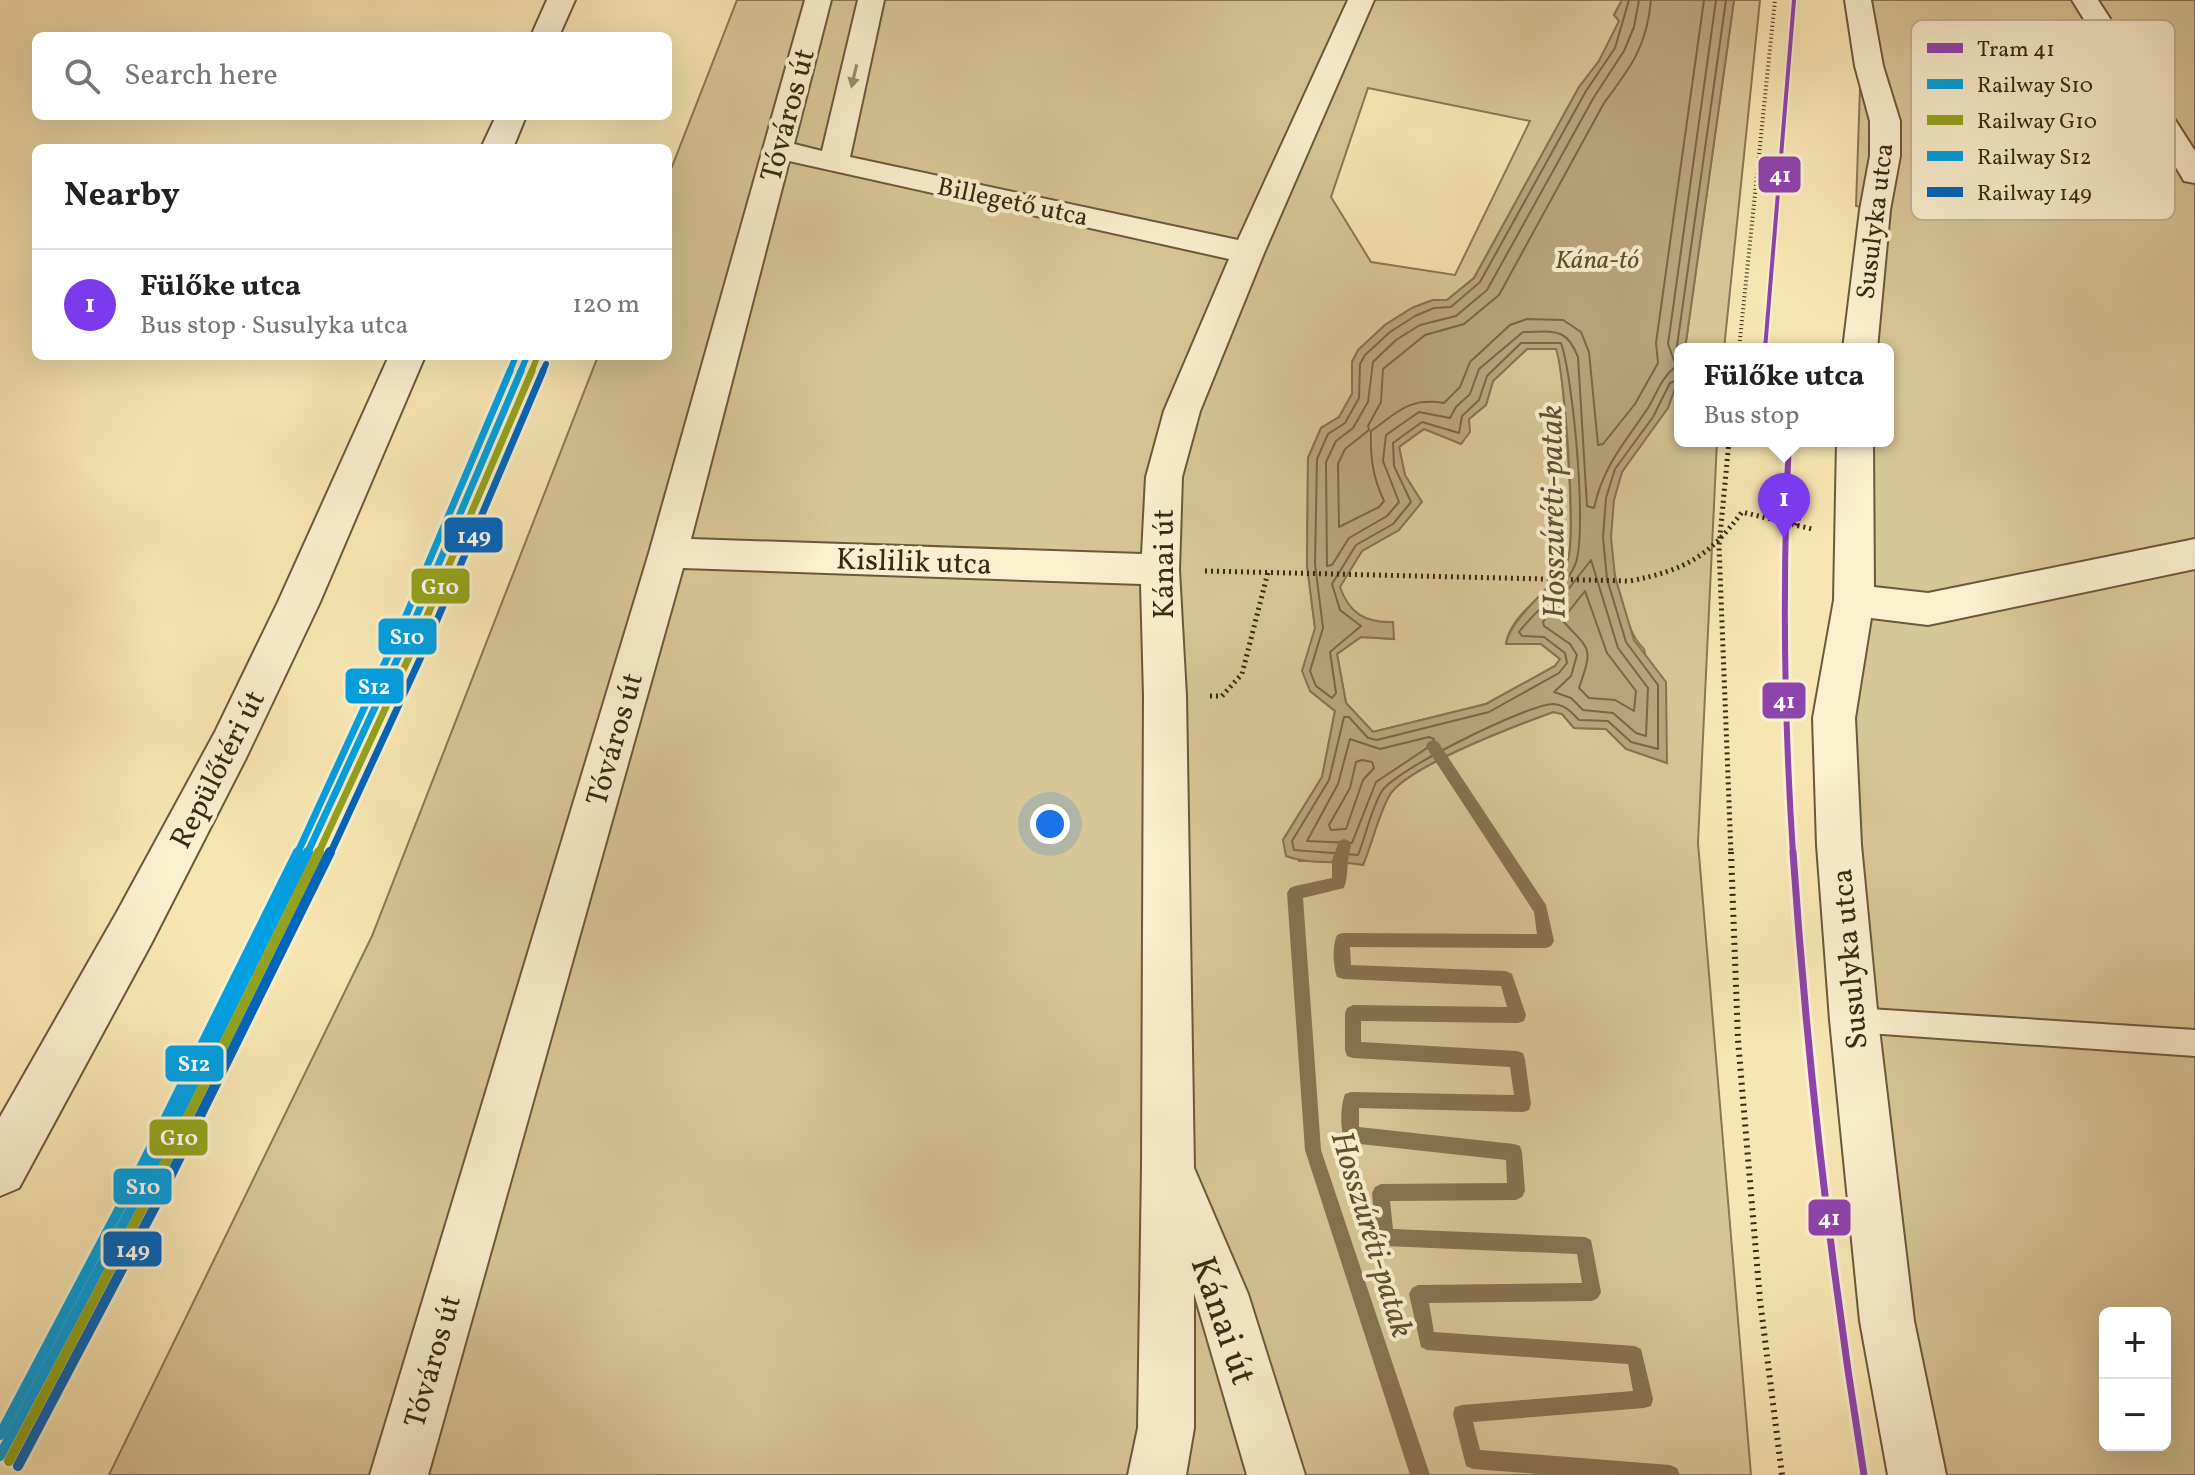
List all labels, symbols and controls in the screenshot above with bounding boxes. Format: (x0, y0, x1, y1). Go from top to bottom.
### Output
legend (1911, 20, 2175, 220)
search box (32, 32, 672, 120)
text: Tram 41 (1977, 35, 2055, 66)
street label: Tóváros út (751, 44, 827, 187)
icon: search (60, 54, 104, 98)
text: Search here (124, 55, 278, 97)
one-way arrow (847, 64, 860, 89)
text: Railway S10 (1977, 71, 2093, 102)
text: Railway G10 (1977, 107, 2097, 138)
street label: Susulyka utca (1849, 141, 1903, 301)
text: Railway S12 (1977, 143, 2092, 174)
line badge: 41 (1757, 155, 1802, 194)
text: 41 (1769, 161, 1791, 192)
street label: Billegető utca (934, 169, 1091, 237)
text: Nearby (64, 173, 180, 220)
text: Railway 149 (1977, 179, 2092, 210)
water label: Kána-tó (1555, 243, 1639, 279)
text: Fülőke utca (140, 266, 301, 308)
text: 1 (85, 287, 95, 323)
text: 120 m (572, 287, 640, 323)
text: Bus stop · Susulyka utca (140, 308, 408, 344)
popup (1674, 343, 1894, 447)
text: Fülőke utca (1703, 356, 1865, 398)
text: Bus stop (1703, 398, 1799, 434)
water label: Hosszúréti-patak (1531, 404, 1579, 619)
pin: 1 (1758, 473, 1810, 539)
street label: Kánai út (1144, 509, 1186, 619)
line badge: 149 (443, 516, 504, 554)
text: 149 (457, 522, 491, 553)
street label: Kislilik utca (835, 539, 993, 587)
line badge: G10 (410, 567, 471, 605)
text: G10 (421, 573, 459, 604)
line badge: S10 (377, 617, 438, 656)
text: S10 (390, 623, 424, 654)
line badge: S12 (344, 667, 405, 705)
street label: Tóváros út (577, 668, 655, 811)
text: S12 (358, 673, 390, 704)
line badge: 41 (1761, 681, 1807, 720)
street label: Repülőtéri út (161, 683, 277, 856)
text: 41 (1773, 687, 1795, 718)
your location (1030, 804, 1070, 844)
street label: Susulyka utca (1822, 867, 1880, 1051)
line badge: S12 (164, 1044, 225, 1083)
text: S12 (178, 1050, 210, 1081)
line badge: G10 (148, 1118, 209, 1157)
text: G10 (160, 1124, 198, 1155)
water label: Hosszúréti-patak (1318, 1126, 1422, 1344)
line badge: S10 (112, 1167, 173, 1206)
text: S10 (126, 1173, 160, 1204)
line badge: 41 (1807, 1198, 1852, 1237)
text: 41 (1818, 1204, 1840, 1235)
line badge: 149 (102, 1230, 163, 1268)
text: 149 (116, 1236, 150, 1267)
street label: Kánai út (1176, 1250, 1266, 1392)
street label: Tóváros út (395, 1290, 473, 1433)
map controls (2099, 1307, 2171, 1451)
button: + (2099, 1307, 2171, 1379)
button: − (2099, 1379, 2171, 1451)

